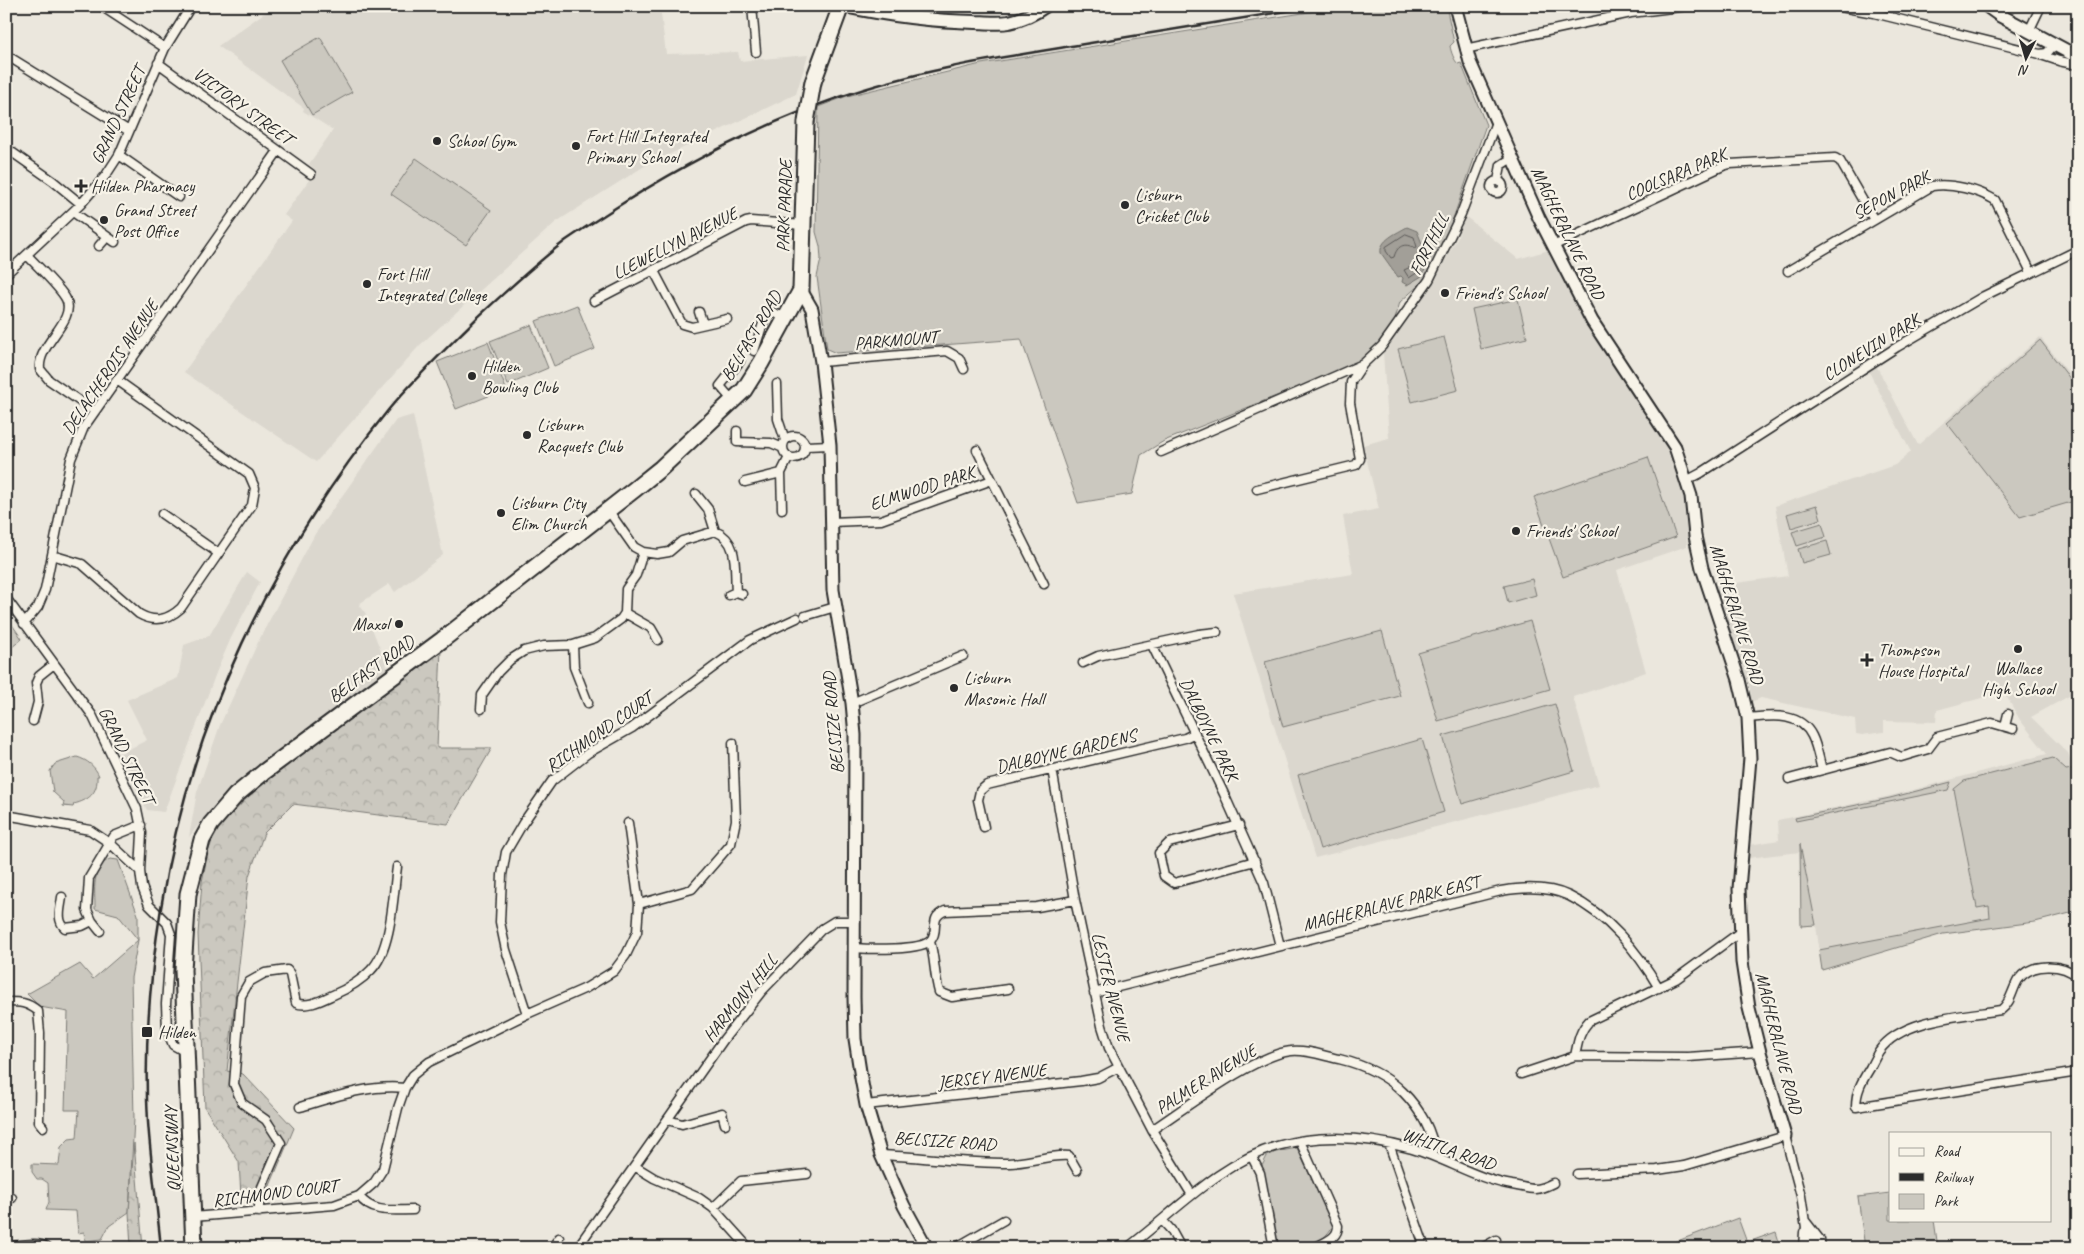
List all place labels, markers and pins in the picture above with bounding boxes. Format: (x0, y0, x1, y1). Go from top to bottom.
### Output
place label: Fort Hill Integrated Primary School (586, 125, 710, 168)
place label: School Gym (447, 130, 517, 152)
marker: School Gym (431, 135, 443, 147)
marker: Fort Hill Integrated Primary School (570, 140, 582, 152)
place label: Hilden Pharmacy (91, 175, 196, 197)
marker: Hilden Pharmacy (75, 180, 87, 192)
place label: Lisburn Cricket Club (1135, 184, 1210, 227)
place label: Grand Street Post Office (114, 199, 198, 242)
marker: Lisburn Cricket Club (1119, 199, 1131, 211)
marker: Grand Street Post Office (98, 214, 110, 226)
place label: Fort Hill Integrated College (377, 263, 487, 306)
marker: Fort Hill Integrated College (361, 278, 373, 290)
place label: Friend's School (1455, 282, 1548, 304)
marker: Friend's School (1439, 287, 1451, 299)
place label: Hilden Bowling Club (482, 355, 559, 398)
marker: Hilden Bowling Club (466, 370, 478, 382)
place label: Lisburn Racquets Club (537, 414, 624, 457)
marker: Lisburn Racquets Club (521, 429, 533, 441)
place label: Lisburn City Elim Church (511, 492, 588, 535)
marker: Lisburn City Elim Church (495, 507, 507, 519)
place label: Friends' School (1526, 520, 1619, 542)
marker: Friends' School (1510, 525, 1522, 537)
place label: Maxol (353, 613, 392, 635)
marker: Maxol (393, 618, 405, 630)
place label: Thompson House Hospital (1878, 639, 1970, 682)
marker: Wallace High School (2012, 643, 2024, 655)
marker: Thompson House Hospital (1860, 653, 1874, 667)
place label: Wallace High School (1982, 657, 2057, 700)
place label: Lisburn Masonic Hall (964, 667, 1047, 710)
marker: Lisburn Masonic Hall (948, 682, 960, 694)
place label: Hilden (158, 1021, 197, 1043)
marker: Hilden (140, 1025, 154, 1039)

